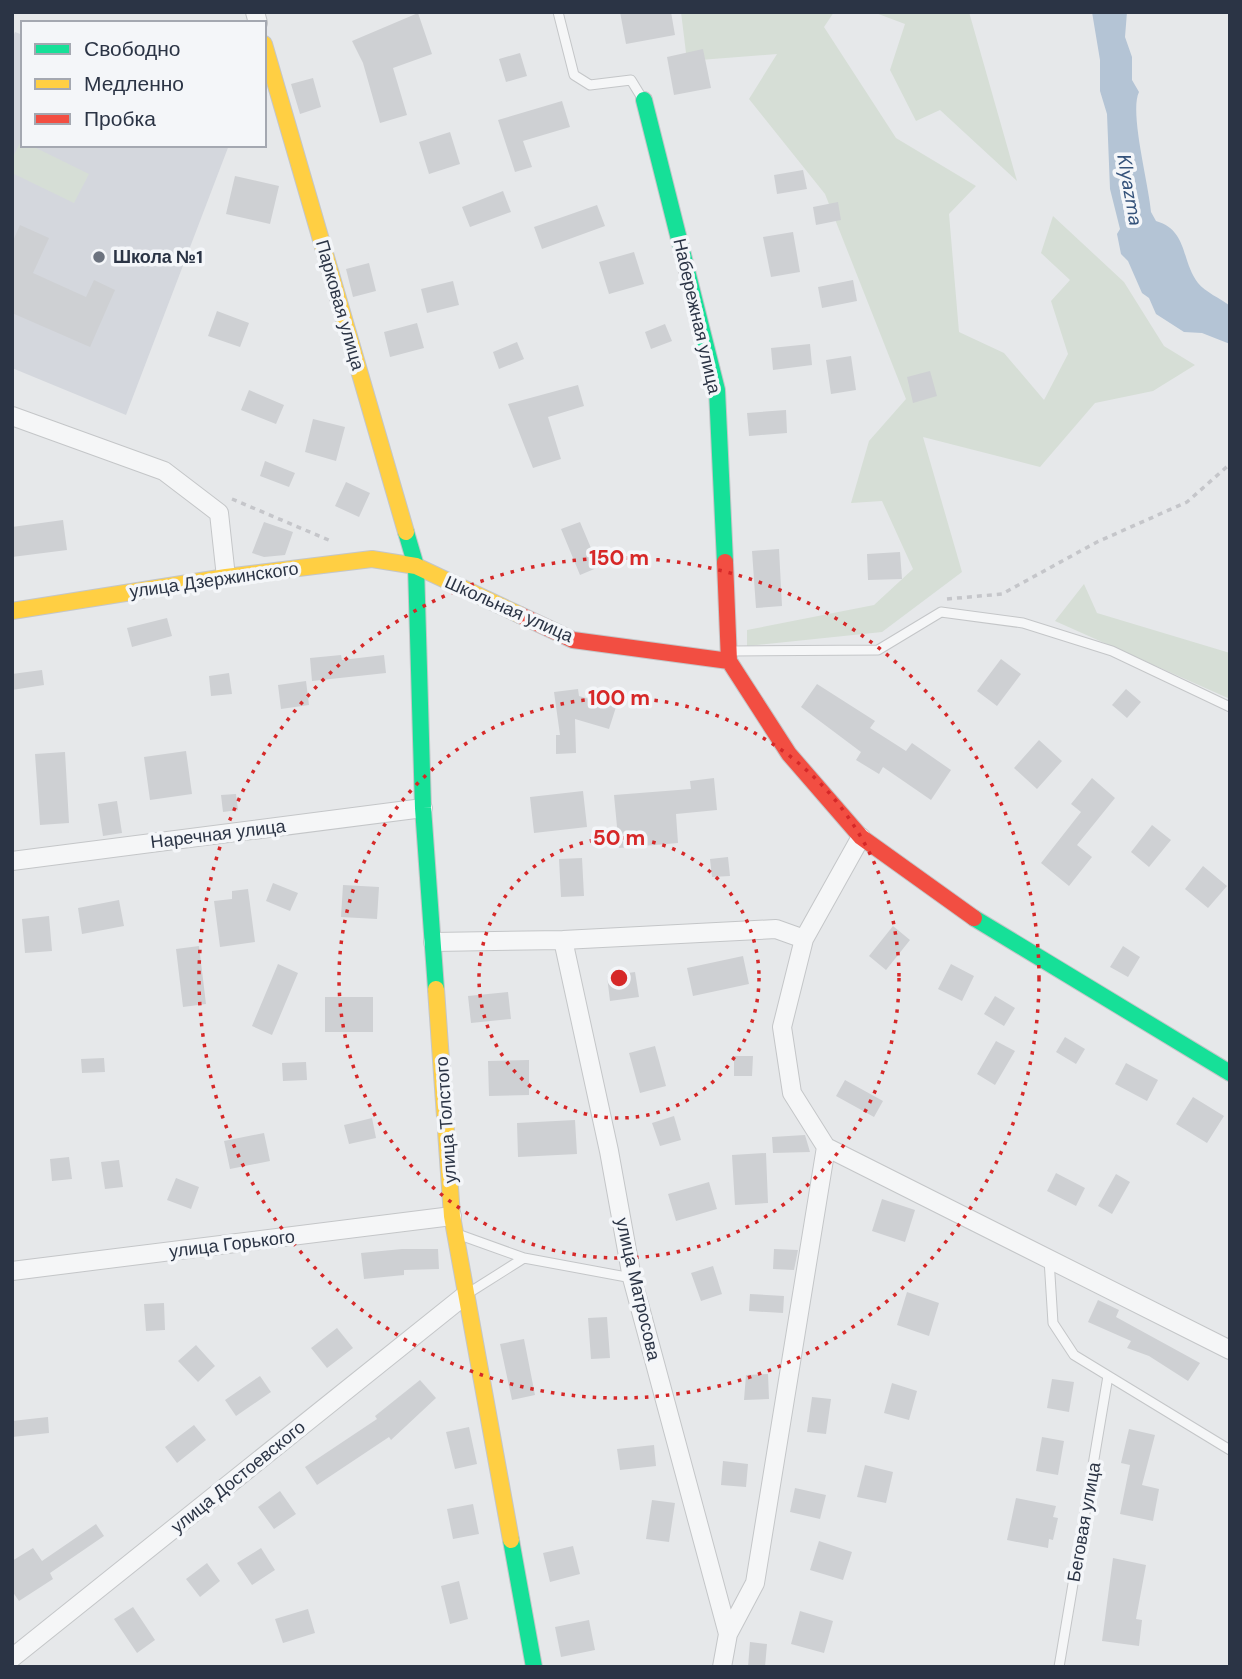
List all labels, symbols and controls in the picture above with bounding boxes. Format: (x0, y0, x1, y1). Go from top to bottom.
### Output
legend (21, 21, 266, 147)
text: Свободно (84, 35, 181, 63)
text: Медленно (84, 70, 184, 98)
text: Пробка (84, 105, 156, 133)
water label: Klyazma (1111, 152, 1149, 228)
street label: Набережная улица (667, 236, 727, 397)
street label: Парковая улица (310, 237, 370, 374)
place label: Школа №1 (113, 245, 203, 269)
marker: Школа №1 (91, 249, 107, 265)
text: 150 m (589, 544, 649, 572)
street label: улица Дзержинского (128, 556, 300, 604)
street label: Школьная улица (441, 570, 578, 648)
text: 100 m (588, 684, 650, 712)
street label: Наречная улица (149, 814, 288, 854)
text: 50 m (593, 824, 645, 852)
centre of rings (607, 966, 631, 990)
street label: улица Толстого (430, 1056, 462, 1184)
street label: улица Матросова (610, 1215, 666, 1364)
street label: улица Горького (168, 1224, 296, 1264)
street label: улица Достоевского (166, 1415, 310, 1539)
street label: Беговая улица (1062, 1459, 1107, 1584)

